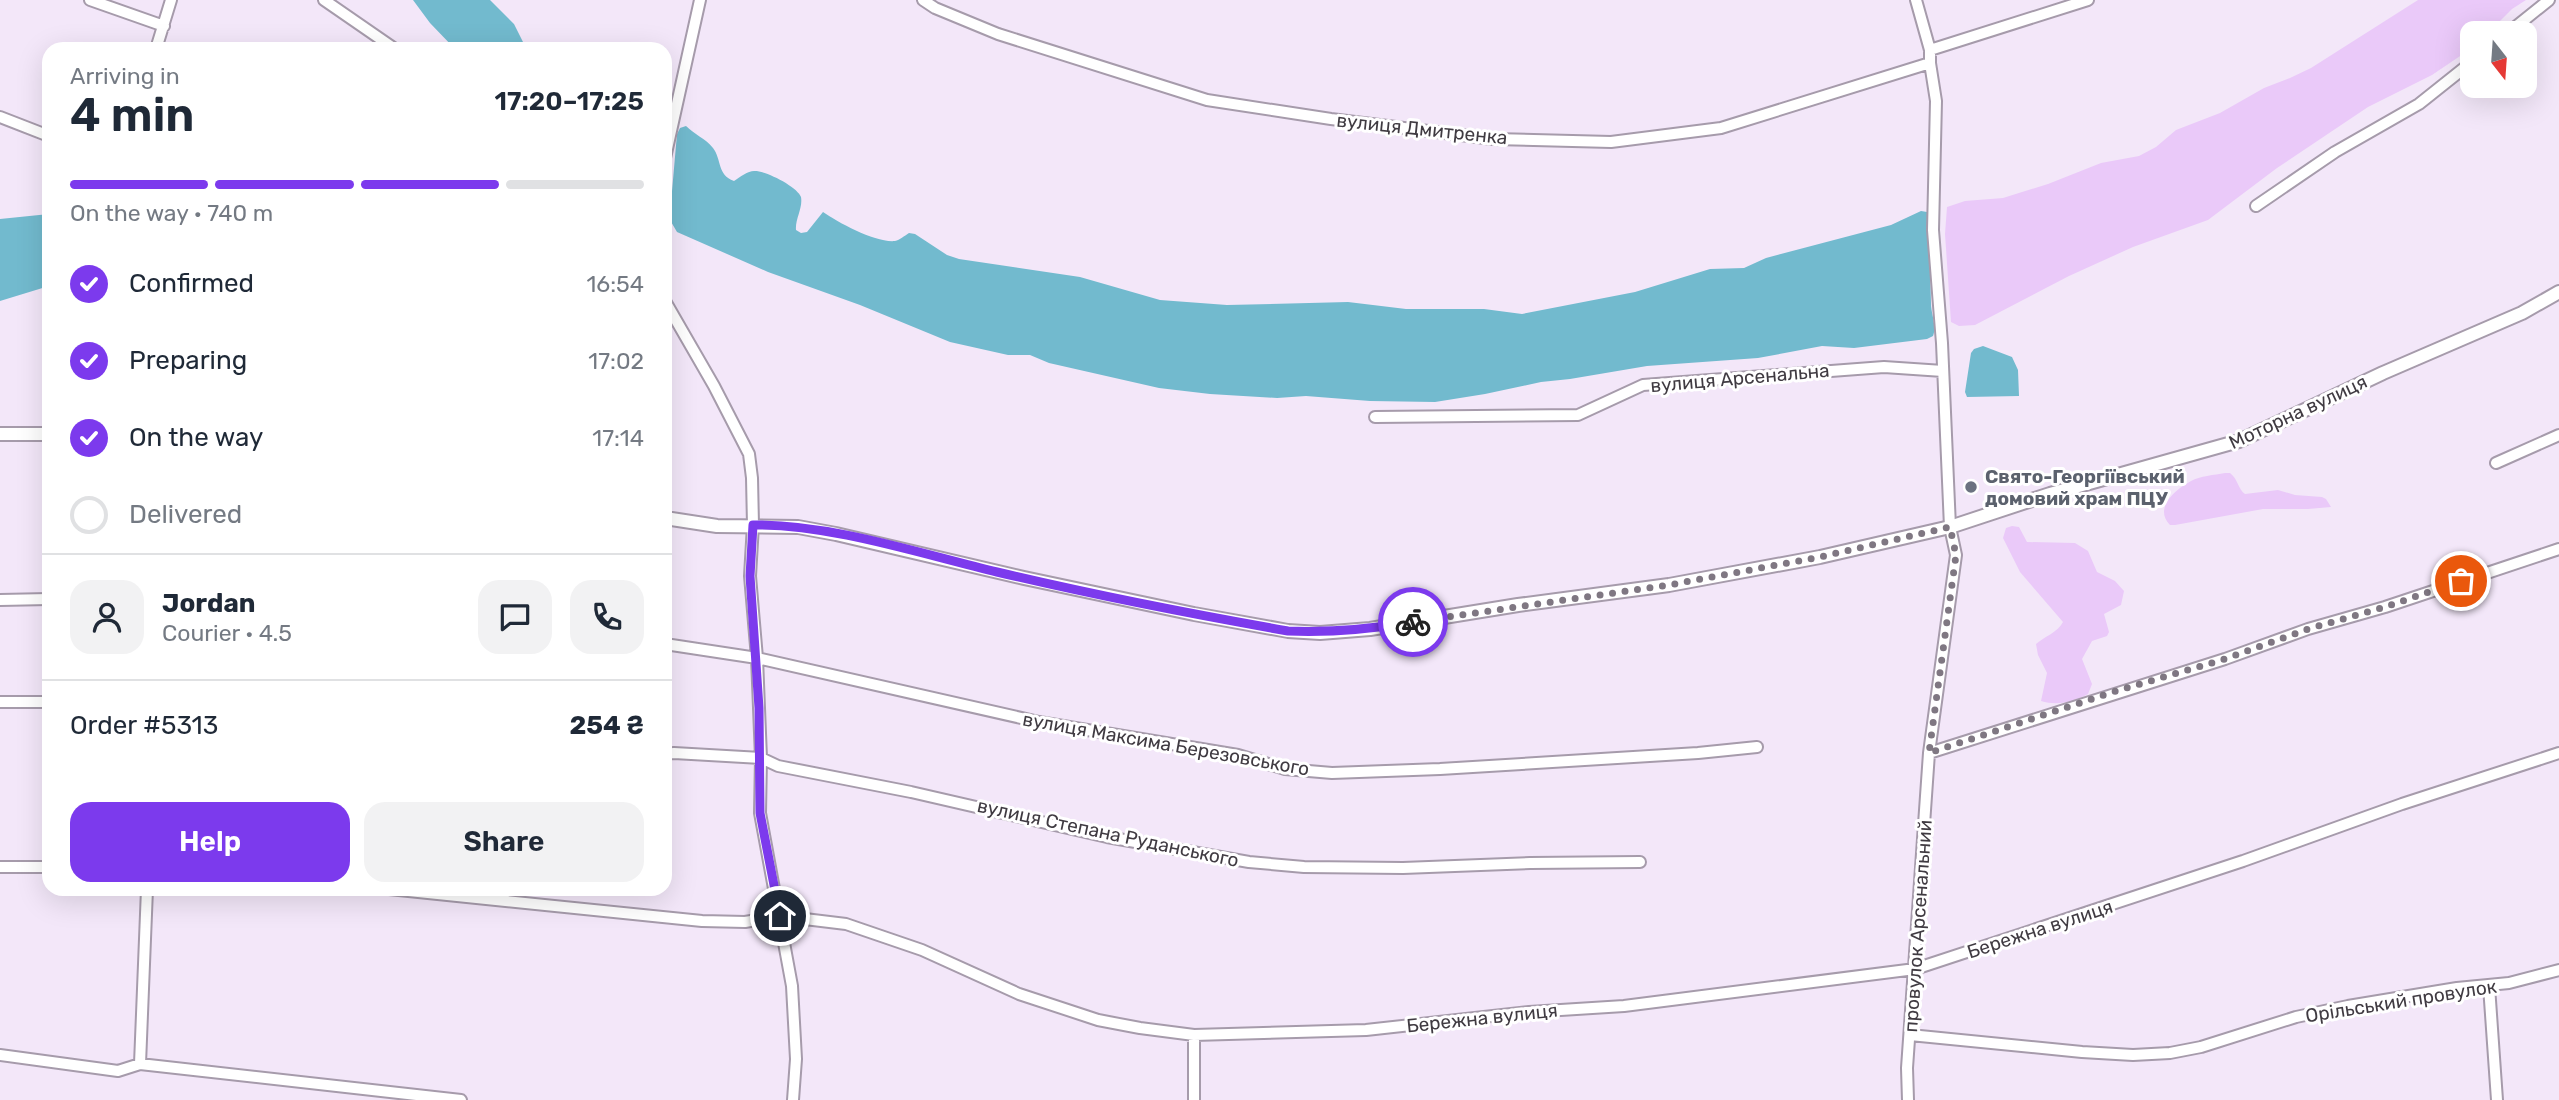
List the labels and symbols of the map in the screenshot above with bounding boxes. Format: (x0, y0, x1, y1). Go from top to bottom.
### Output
north arrow (2460, 21, 2538, 98)
street label: вулиця Дмитренка (1335, 109, 1509, 149)
street label: вулиця Арсенальна (1650, 359, 1830, 397)
street label: Моторна вулиця (2225, 370, 2371, 454)
place label: Свято-Георгіївський домовий храм ПЦУ (1985, 465, 2185, 510)
marker: Свято-Георгіївський домовий храм ПЦУ (1963, 479, 1979, 495)
pin (2431, 551, 2491, 611)
courier (1378, 587, 1448, 657)
street label: вулиця Максима Березовського (1021, 707, 1311, 781)
street label: вулиця Степана Руданського (975, 794, 1241, 872)
street label: провулок Арсенальний (1899, 819, 1937, 1033)
pin (750, 886, 810, 946)
street label: Бережна вулиця (1964, 895, 2116, 963)
street label: Орільський провулок (2304, 975, 2498, 1027)
street label: Бережна вулиця (1405, 999, 1559, 1037)

